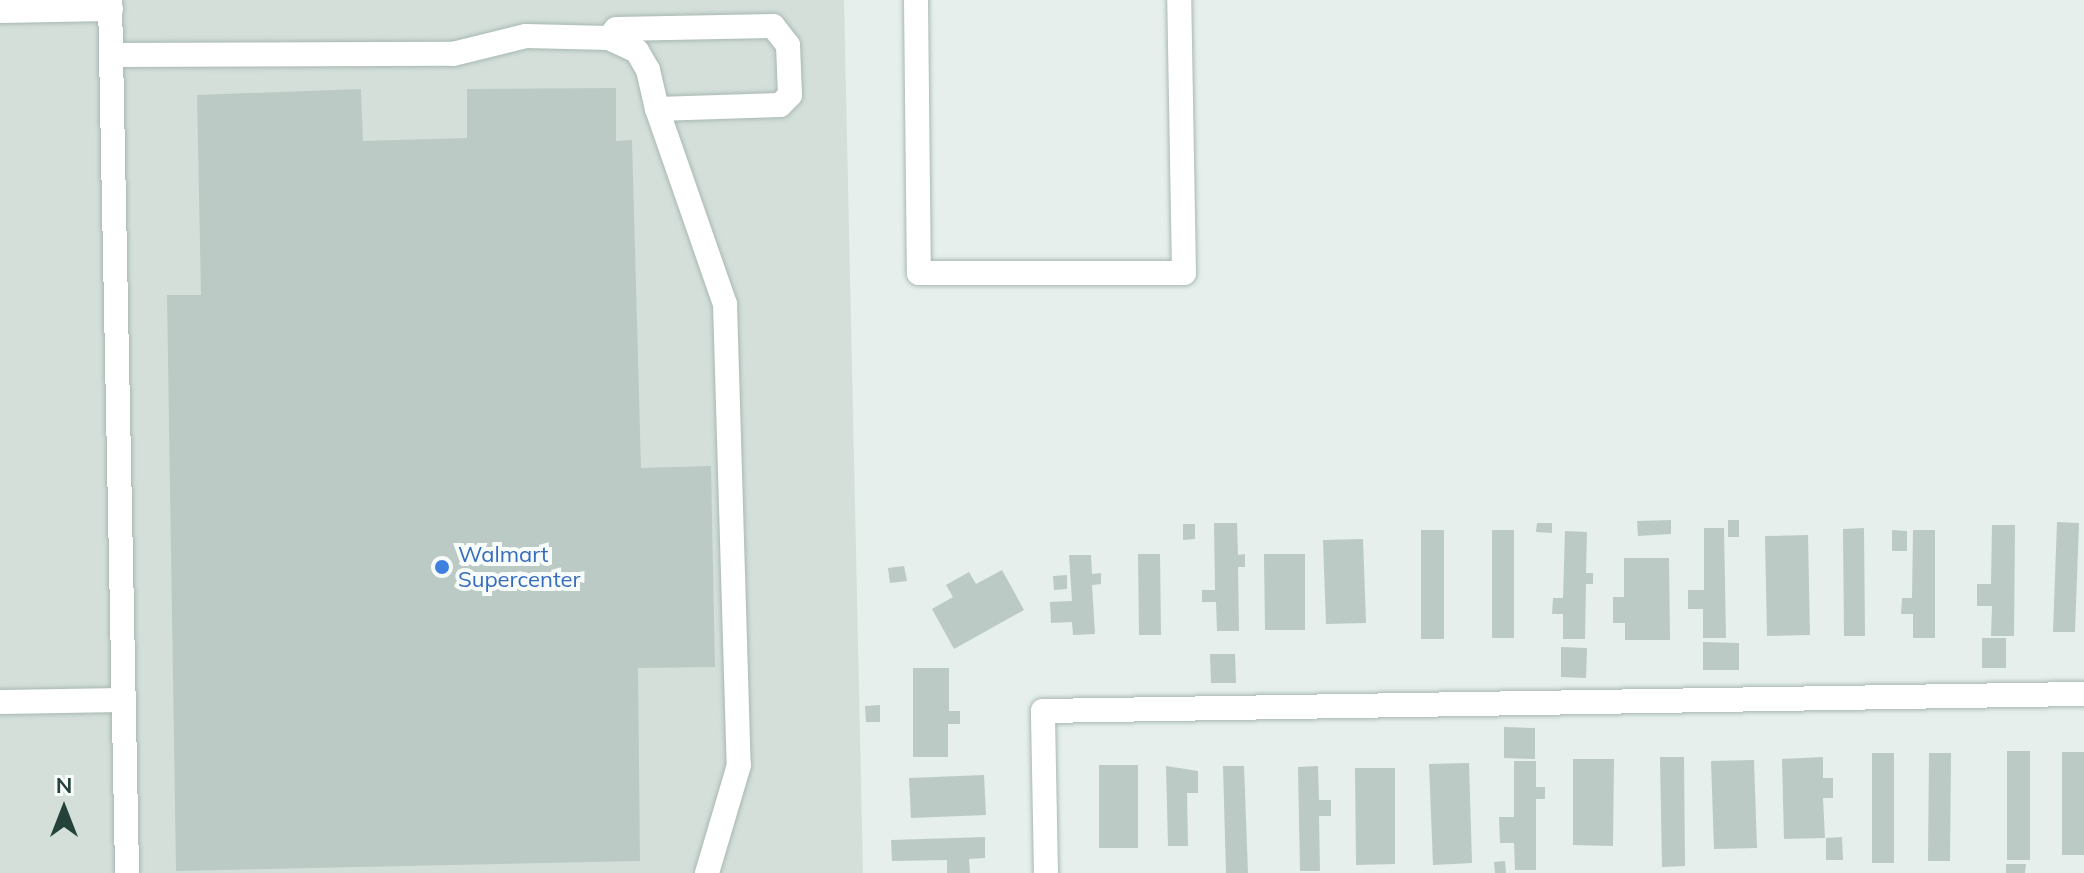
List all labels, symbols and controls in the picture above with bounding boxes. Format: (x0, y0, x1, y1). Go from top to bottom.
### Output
place label: Walmart Supercenter (458, 541, 580, 592)
marker: Walmart Supercenter (433, 558, 451, 576)
north arrow (24, 769, 104, 849)
text: N (56, 771, 72, 799)

